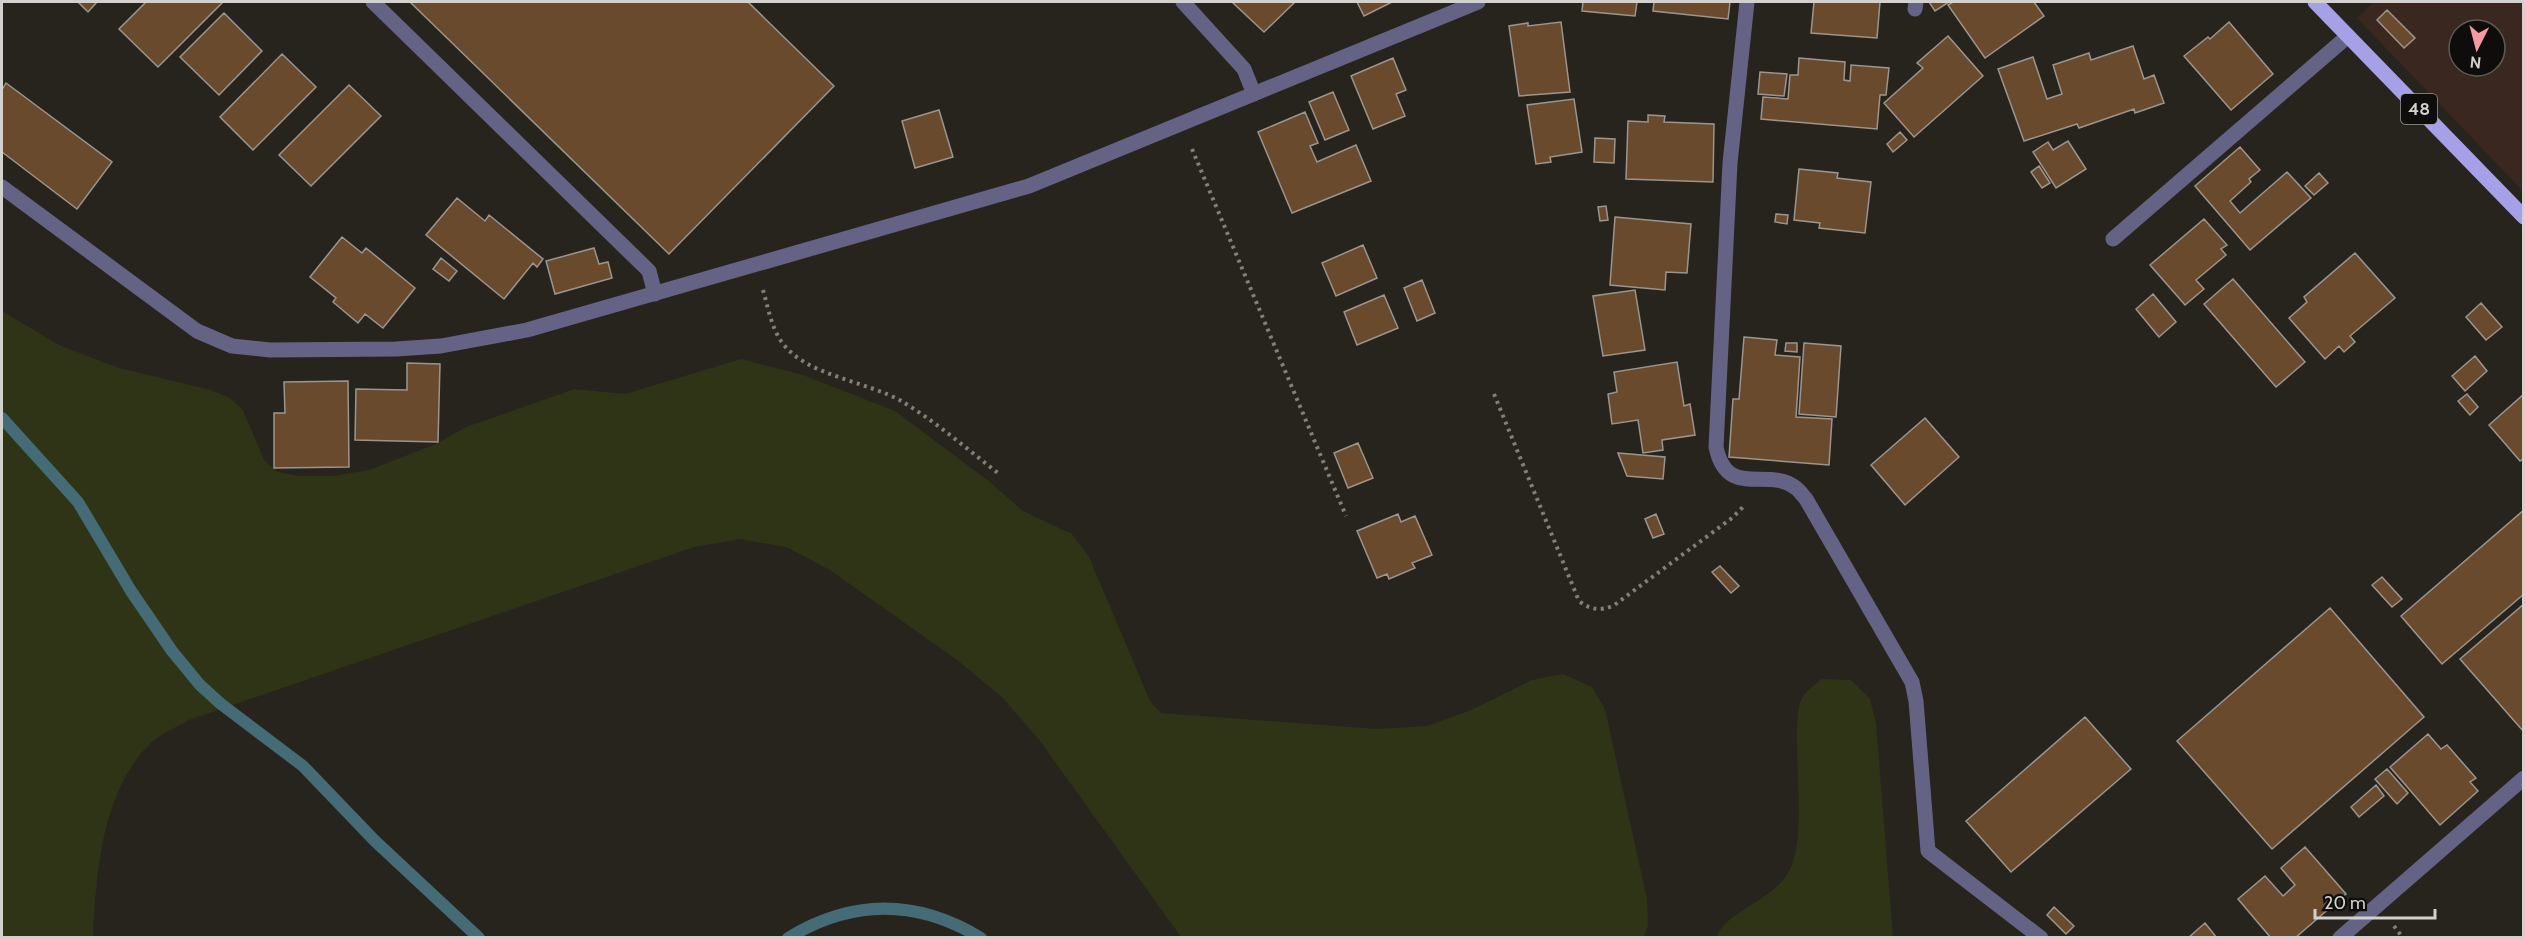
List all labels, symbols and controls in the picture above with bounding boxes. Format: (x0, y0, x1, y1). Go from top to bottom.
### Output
north arrow (2447, 18, 2507, 78)
text: N (2469, 52, 2482, 72)
road number: 48 (2401, 94, 2437, 124)
scale bar (2315, 882, 2435, 920)
text: 20 m (2324, 892, 2366, 914)

